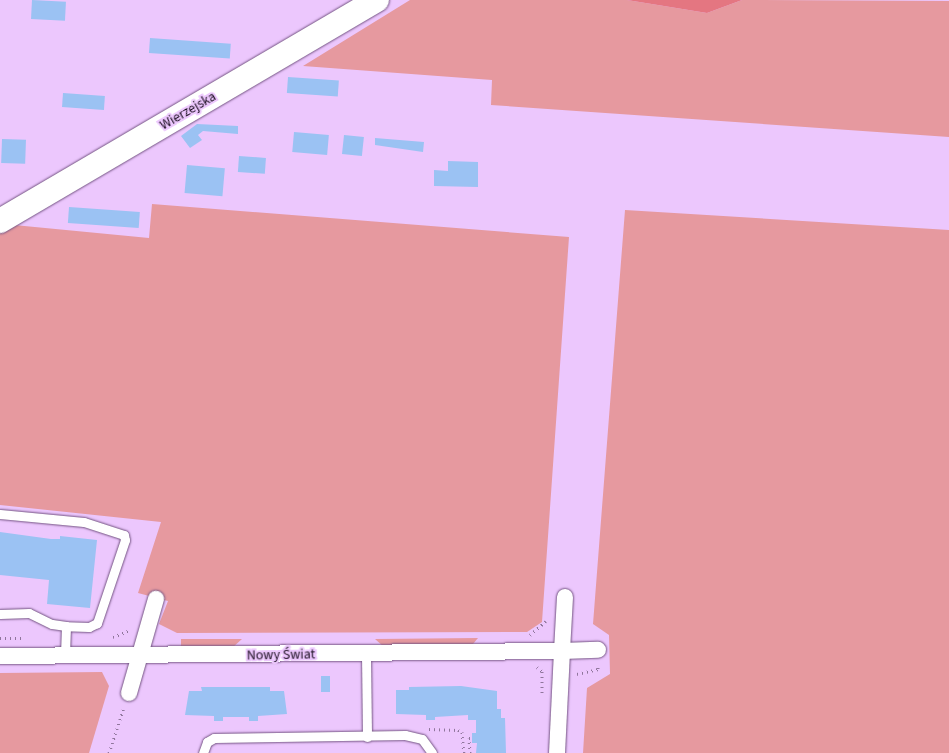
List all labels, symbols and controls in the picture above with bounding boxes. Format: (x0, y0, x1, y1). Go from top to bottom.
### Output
street label: Wierzejska (157, 88, 219, 134)
street label: Nowy Świat (247, 646, 315, 664)

